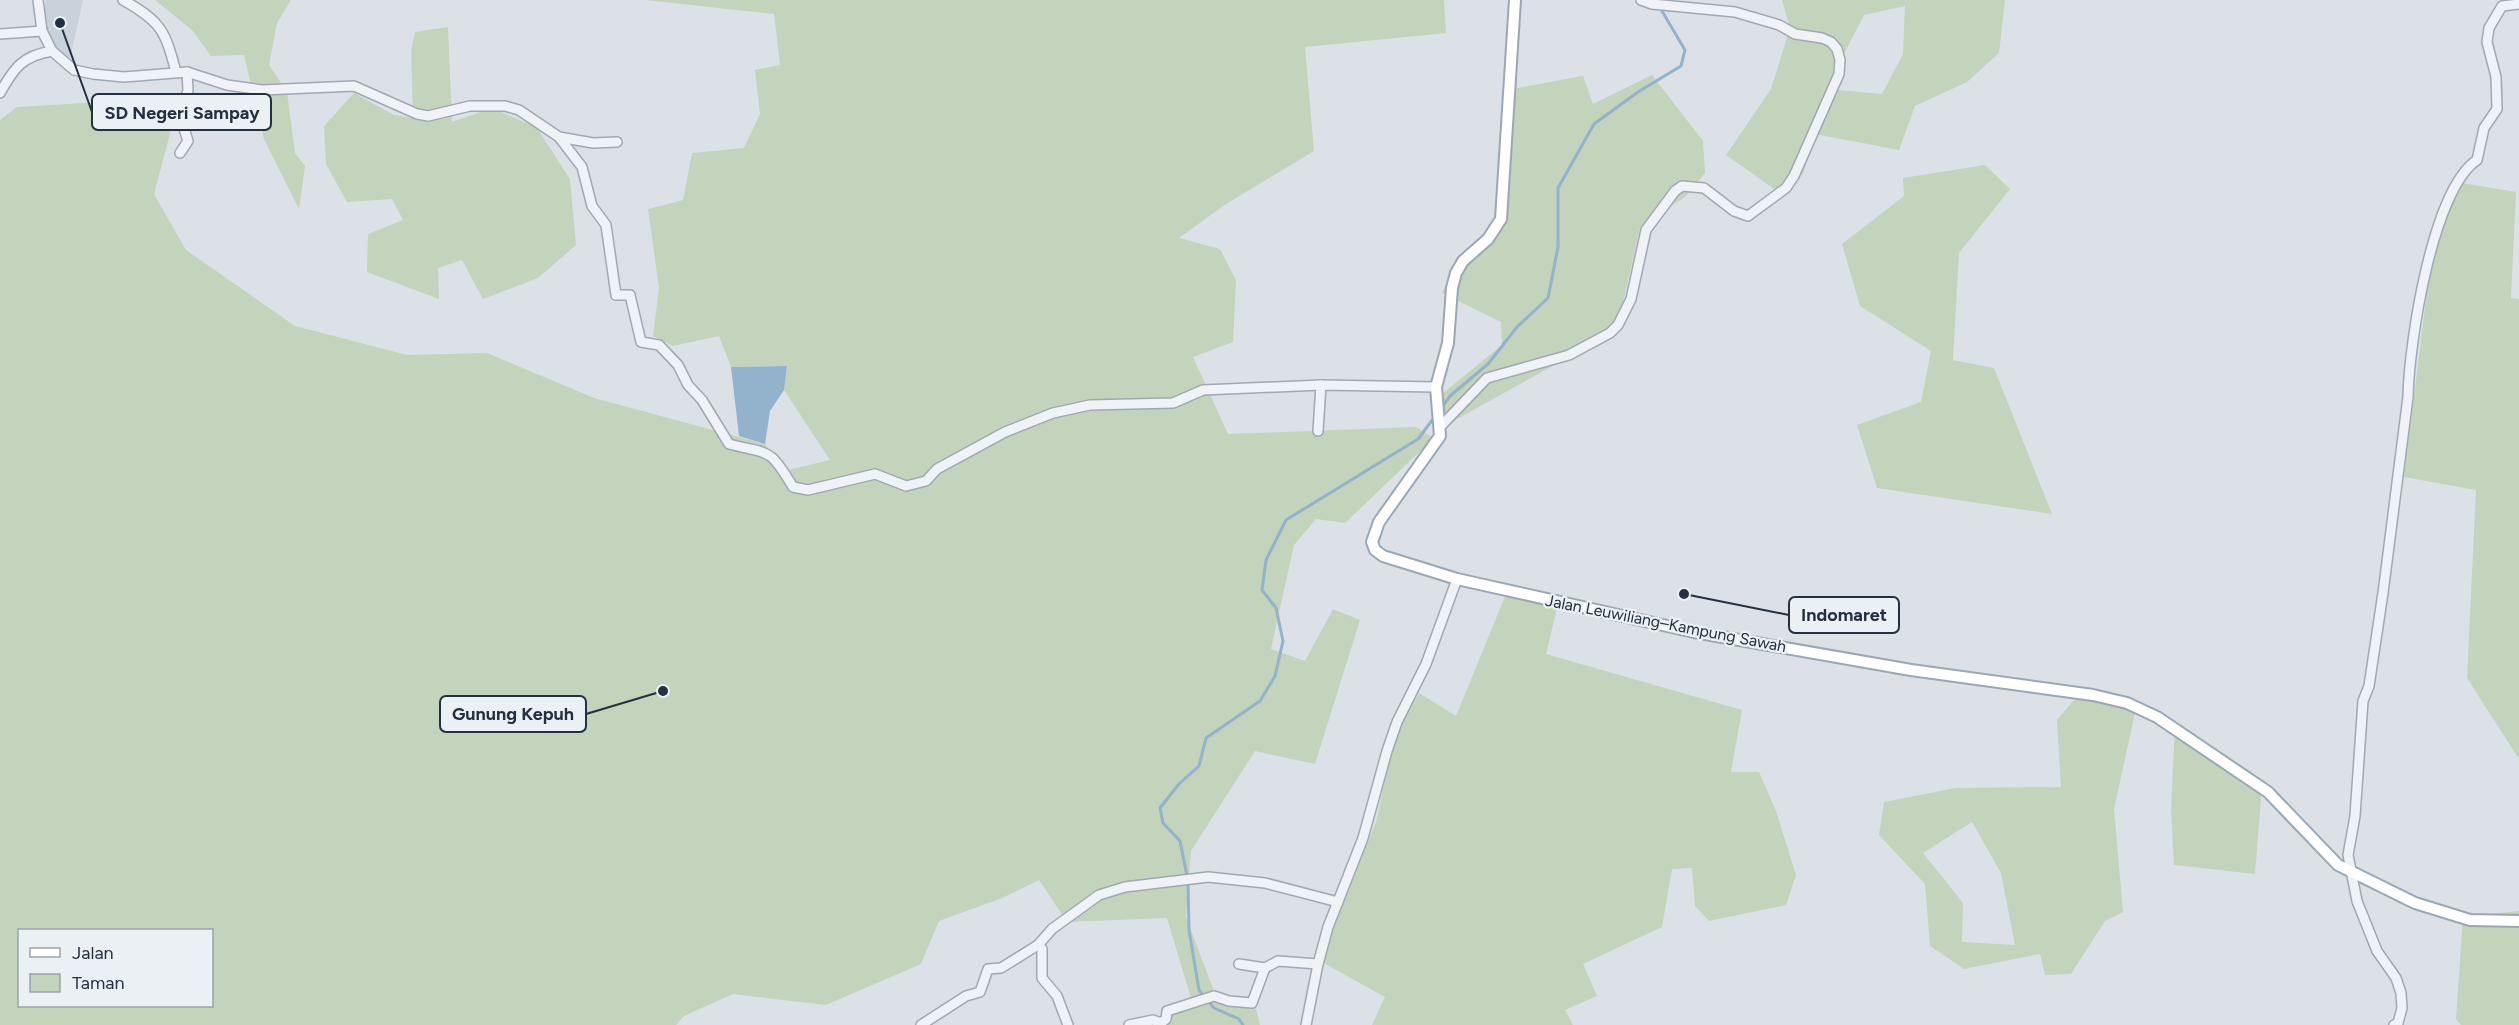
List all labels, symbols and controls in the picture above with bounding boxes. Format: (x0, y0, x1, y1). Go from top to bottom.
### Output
callout: SD Negeri Sampay (92, 94, 271, 130)
text: SD Negeri Sampay (104, 102, 260, 124)
street label: Jalan Leuwiliang–Kampung Sawah (1544, 591, 1788, 656)
callout: Indomaret (1789, 597, 1899, 633)
text: Indomaret (1801, 604, 1887, 626)
callout: Gunung Kepuh (440, 696, 586, 732)
text: Gunung Kepuh (452, 703, 574, 725)
legend (18, 929, 213, 1007)
text: Jalan (72, 942, 114, 964)
text: Taman (72, 972, 125, 994)

